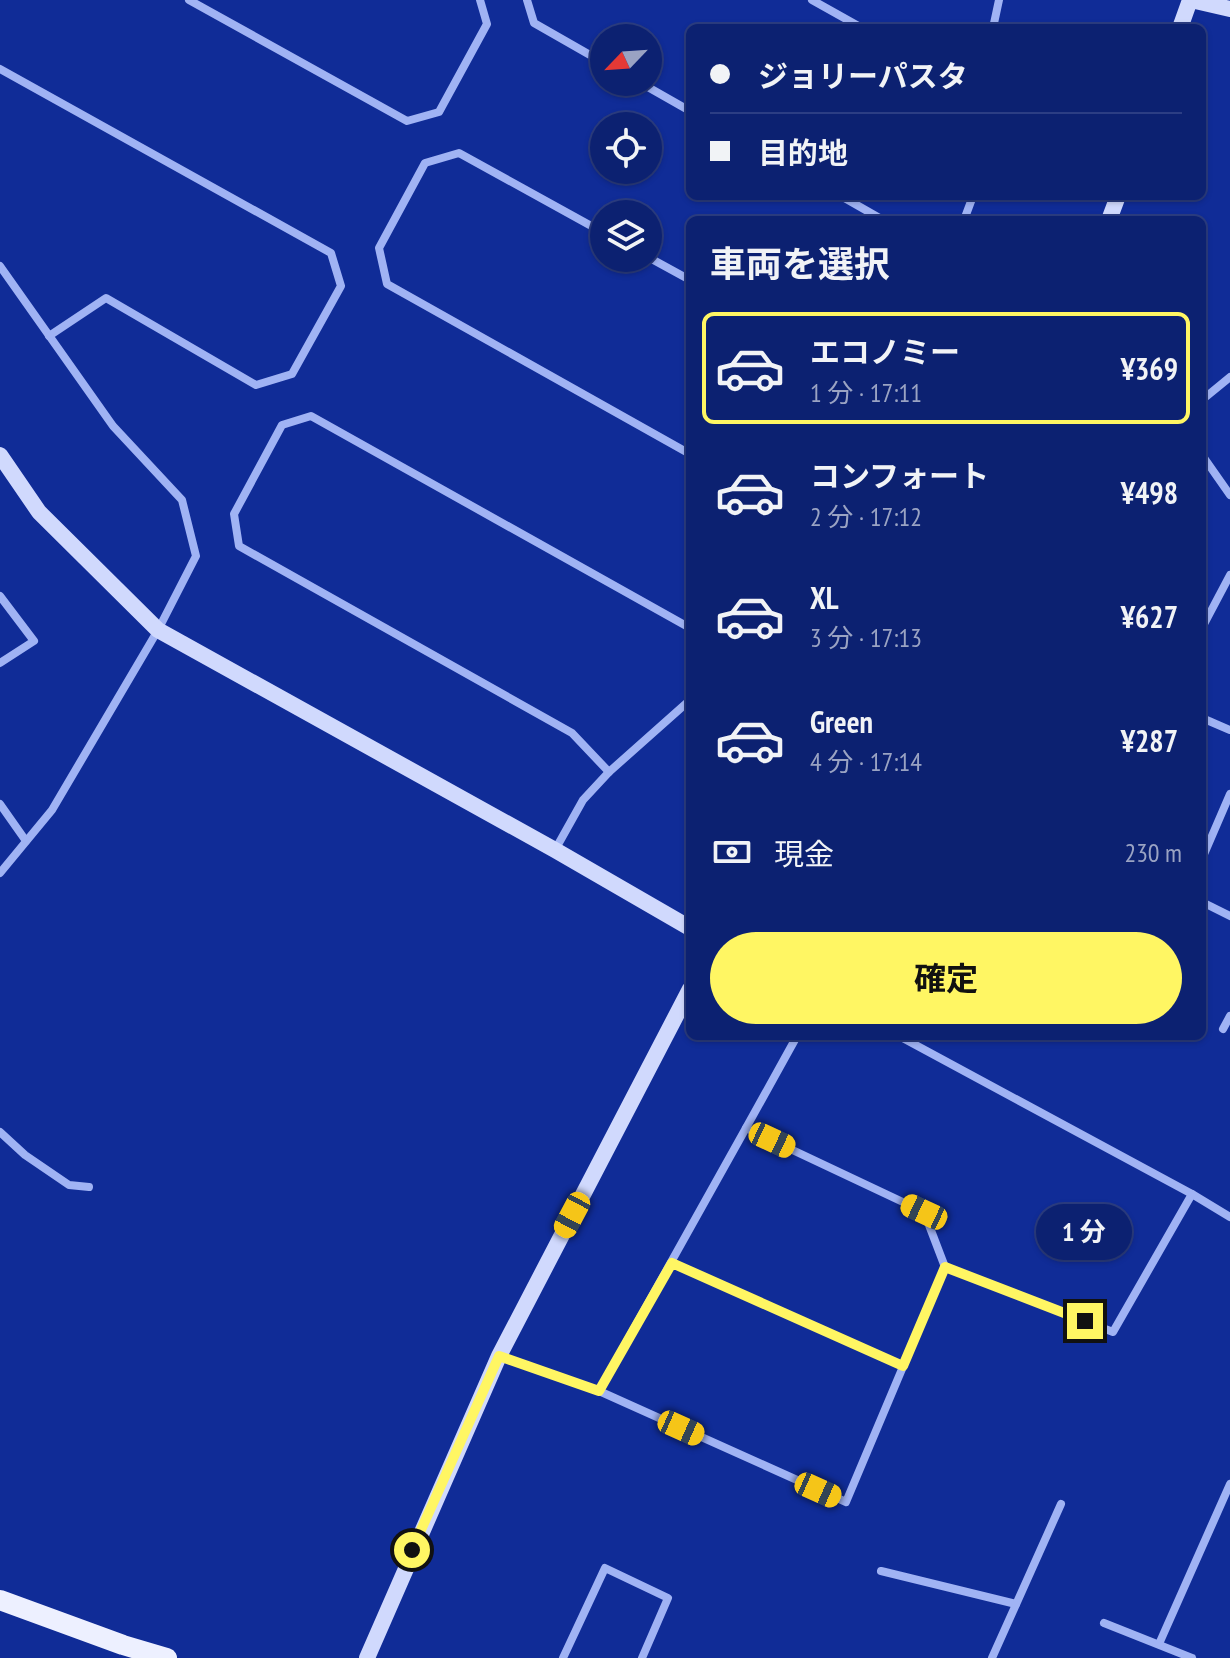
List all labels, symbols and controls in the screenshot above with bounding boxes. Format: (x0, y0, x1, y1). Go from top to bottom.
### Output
north arrow (590, 24, 662, 96)
map controls (590, 24, 662, 272)
text: ジョリーパスタ (758, 56, 968, 95)
button: locate (590, 112, 662, 184)
text: 目的地 (758, 133, 848, 172)
button: layers (590, 200, 662, 272)
text: 車両を選択 (710, 240, 890, 287)
icon: car (714, 332, 786, 404)
text: エコノミー (810, 332, 960, 371)
text: ¥369 (1121, 349, 1178, 388)
text: 1 分 · 17:11 (810, 376, 922, 409)
icon: car (714, 456, 786, 528)
text: コンフォート (810, 456, 989, 495)
text: ¥498 (1121, 473, 1178, 512)
text: 2 分 · 17:12 (810, 500, 922, 533)
text: XL (810, 578, 839, 617)
icon: car (714, 580, 786, 652)
text: ¥627 (1121, 597, 1178, 636)
text: 3 分 · 17:13 (810, 621, 922, 654)
text: Green (810, 702, 873, 741)
icon: car (714, 704, 786, 776)
text: ¥287 (1121, 721, 1178, 760)
text: 4 分 · 17:14 (810, 745, 922, 778)
icon: cash (710, 830, 754, 874)
text: 現金 (774, 834, 834, 873)
text: 230 m (1124, 836, 1182, 869)
button: 確定 (710, 932, 1182, 1024)
car (745, 1119, 799, 1161)
car (550, 1188, 594, 1242)
car (897, 1191, 951, 1233)
callout: 1 分 (1037, 1205, 1133, 1261)
text: 1 分 (1062, 1215, 1106, 1248)
route end (1067, 1303, 1103, 1339)
car (654, 1407, 708, 1449)
car (791, 1469, 845, 1511)
route start (394, 1532, 430, 1568)

